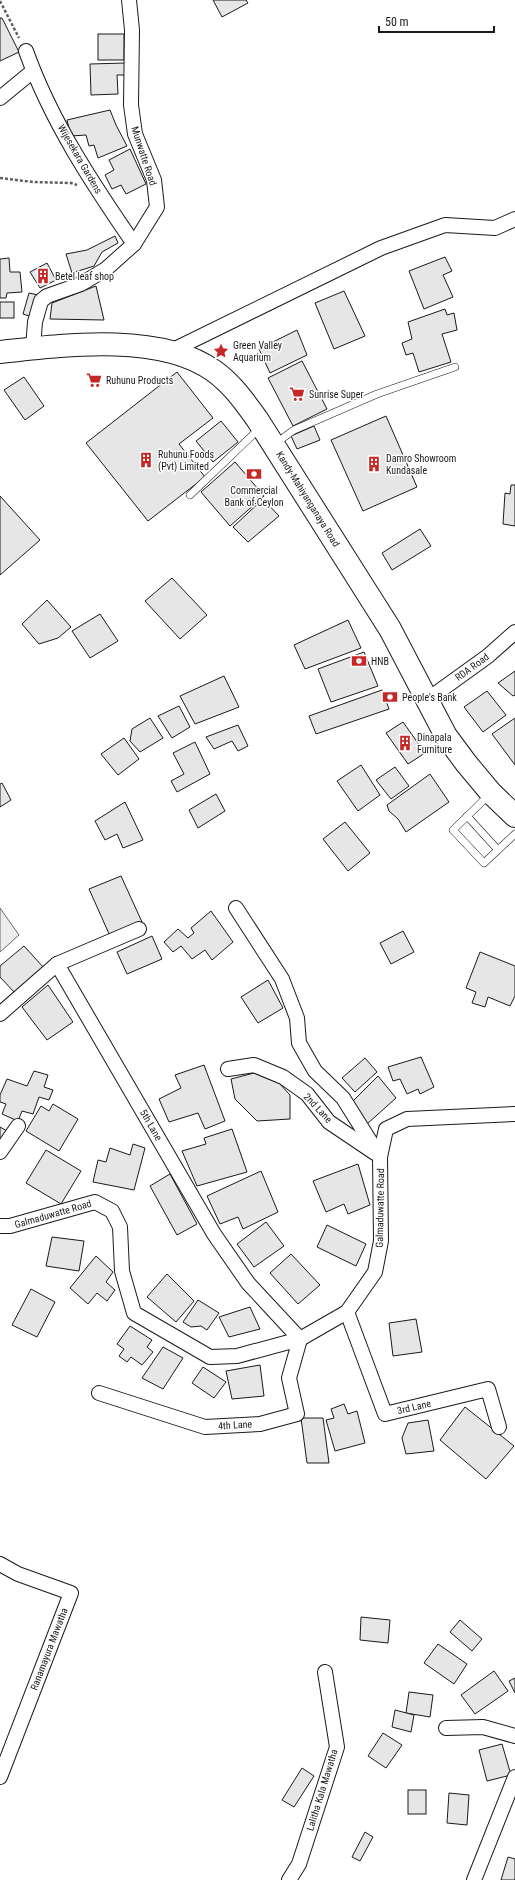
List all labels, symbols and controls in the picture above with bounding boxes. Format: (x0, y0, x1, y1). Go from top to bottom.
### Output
scale bar (379, 8, 494, 34)
text: 50 m (385, 15, 409, 29)
street label: Wijesekara Gardens (56, 122, 104, 196)
street label: Munwatte Road (129, 125, 159, 187)
building icon: Betel leaf shop (34, 267, 52, 285)
place label: Betel leaf shop (55, 271, 114, 282)
place label: Green Valley Aquarium (233, 340, 282, 363)
place icon: Green Valley Aquarium (212, 342, 230, 360)
supermarket icon: Ruhunu Products (85, 371, 103, 389)
place label: Ruhunu Products (106, 375, 174, 386)
supermarket icon: Sunrise Super (288, 385, 306, 403)
place label: Sunrise Super (309, 389, 363, 400)
place label: Ruhunu Foods (Pvt) Limited (158, 449, 214, 473)
street label: Kandy-Mahiyanganaya Road (274, 449, 342, 549)
building icon: Ruhunu Foods (Pvt) Limited (137, 451, 155, 469)
place label: Damro Showroom Kundasale (386, 453, 456, 476)
building icon: Damro Showroom Kundasale (365, 455, 383, 473)
bank icon: Commercial Bank of Ceylon (245, 465, 263, 483)
place label: Commercial Bank of Ceylon (225, 485, 284, 508)
street label: RDA Road (453, 651, 491, 683)
bank icon: HNB (350, 652, 368, 670)
place label: HNB (371, 656, 389, 667)
bank icon: People's Bank (381, 688, 399, 706)
place label: People's Bank (402, 692, 457, 703)
place label: Dinapala Furniture (417, 732, 452, 755)
building icon: Dinapala Furniture (396, 734, 414, 752)
street label: 2nd Lane (302, 1091, 335, 1125)
street label: 5th Lane (138, 1107, 164, 1143)
street label: Galmaduwatte Road (374, 1168, 386, 1248)
street label: Galmaduwatte Road (13, 1198, 93, 1230)
street label: 3rd Lane (396, 1398, 432, 1416)
street label: 4th Lane (218, 1419, 253, 1431)
street label: Ranamayura Mawatha (28, 1606, 70, 1692)
street label: Lalitha Kala Mawatha (304, 1748, 340, 1832)

